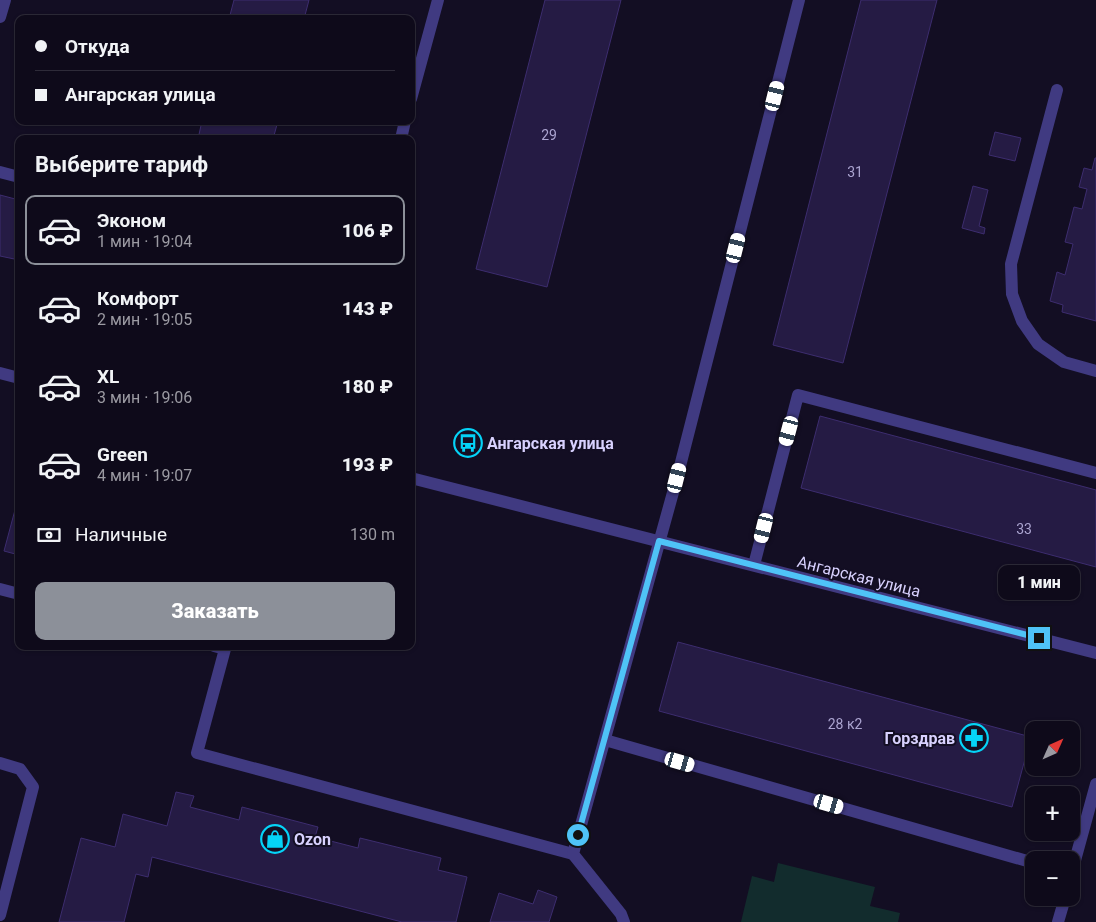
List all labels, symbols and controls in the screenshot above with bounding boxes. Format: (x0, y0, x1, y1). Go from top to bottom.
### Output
text: Откуда (65, 35, 130, 58)
car (764, 80, 785, 112)
text: Ангарская улица (65, 83, 216, 106)
house number: 29 (541, 127, 557, 143)
text: Выберите тариф (35, 152, 208, 177)
house number: 31 (847, 164, 863, 180)
icon: car (37, 208, 82, 253)
text: Эконом (97, 209, 166, 232)
text: 106 ₽ (342, 219, 393, 242)
text: 1 мин · 19:04 (97, 232, 192, 251)
car (725, 232, 746, 264)
icon: car (37, 286, 82, 331)
text: Комфорт (97, 287, 179, 310)
text: 143 ₽ (342, 297, 393, 320)
text: 2 мин · 19:05 (97, 310, 192, 329)
icon: car (37, 364, 82, 409)
text: XL (97, 365, 119, 388)
text: 180 ₽ (342, 375, 393, 398)
text: 3 мин · 19:06 (97, 388, 192, 407)
car (777, 415, 800, 447)
bus stop icon: Ангарская улица (453, 428, 483, 458)
place label: Ангарская улица (487, 434, 614, 453)
icon: car (37, 442, 82, 487)
text: Green (97, 443, 148, 466)
text: 193 ₽ (342, 453, 393, 476)
car (666, 462, 687, 494)
text: 4 мин · 19:07 (97, 466, 192, 485)
car (753, 512, 774, 544)
icon: cash (35, 521, 63, 549)
house number: 33 (1016, 521, 1032, 537)
text: Наличные (75, 523, 167, 546)
text: 130 m (350, 525, 395, 544)
street label: Ангарская улица (795, 552, 923, 601)
callout: 1 мин (998, 566, 1080, 600)
text: 1 мин (1017, 573, 1061, 592)
button: Заказать (35, 582, 395, 640)
route end (1028, 627, 1050, 649)
house number: 28 к2 (828, 716, 862, 732)
north arrow (1025, 721, 1080, 776)
map controls (1025, 721, 1080, 906)
pharmacy icon: Горздрав (959, 723, 989, 753)
place label: Горздрав (885, 729, 955, 748)
car (663, 751, 696, 773)
button: + (1025, 786, 1080, 841)
car (812, 793, 845, 815)
shop icon: Ozon (260, 824, 290, 854)
route start (567, 824, 589, 846)
place label: Ozon (294, 830, 331, 849)
button: − (1025, 851, 1080, 906)

